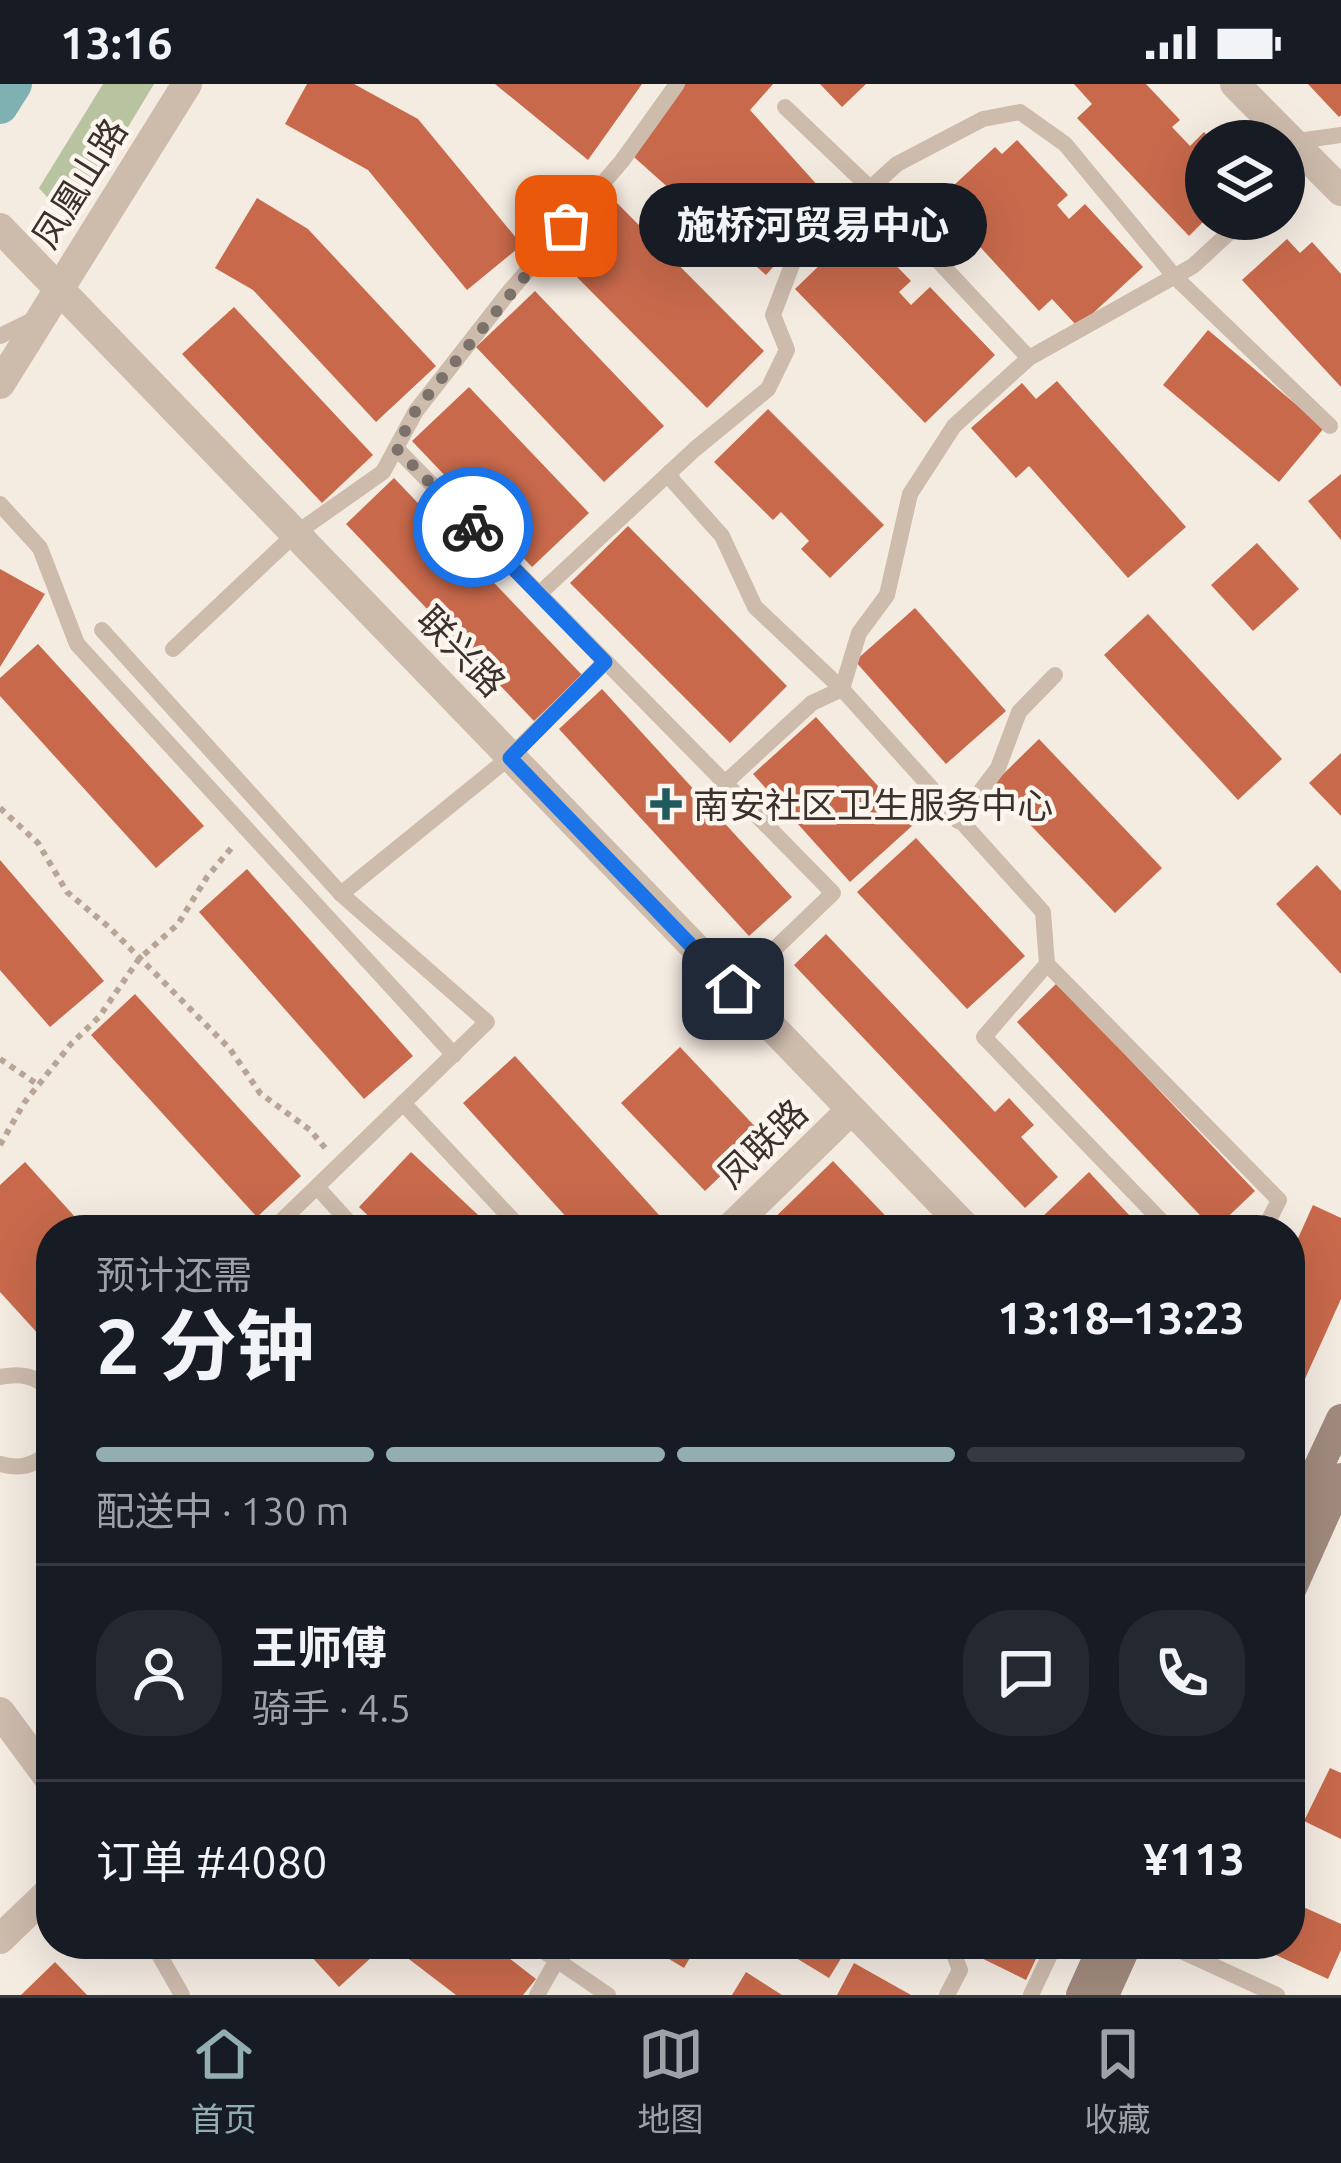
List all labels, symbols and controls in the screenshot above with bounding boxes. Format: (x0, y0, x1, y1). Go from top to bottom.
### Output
text: 13:16 (60, 17, 173, 68)
street label: 凤凰山路 (23, 111, 135, 255)
map controls (1185, 120, 1305, 240)
button: layers (1185, 120, 1305, 240)
pin (515, 175, 617, 277)
callout: 施桥河贸易中心 (638, 184, 986, 268)
icon: bag (533, 193, 599, 259)
text: 施桥河贸易中心 (676, 203, 950, 246)
courier (413, 467, 533, 587)
icon: bike (440, 494, 506, 560)
street label: 联兴路 (410, 598, 514, 704)
place label: 南安社区卫生服务中心 (693, 784, 1053, 825)
marker: 南安社区卫生服务中心 (650, 788, 682, 820)
pin (682, 938, 784, 1040)
icon: home (700, 956, 766, 1022)
street label: 凤联路 (709, 1091, 815, 1195)
text: 预计还需 (96, 1253, 252, 1296)
text: 13:18–13:23 (997, 1292, 1245, 1343)
text: 2 分钟 (96, 1301, 314, 1389)
text: 配送中 · 130 m (96, 1489, 349, 1532)
button: person (96, 1610, 222, 1736)
button: chat (963, 1610, 1089, 1736)
button: phone (1119, 1610, 1245, 1736)
text: 王师傅 (252, 1622, 387, 1673)
text: 骑手 · 4.5 (252, 1686, 411, 1729)
text: ¥113 (1143, 1833, 1245, 1884)
text: 订单 #4080 (96, 1836, 327, 1887)
tab: 首页 (191, 2021, 257, 2141)
tab: 地图 (638, 2021, 704, 2141)
tab: 收藏 (1085, 2021, 1151, 2141)

